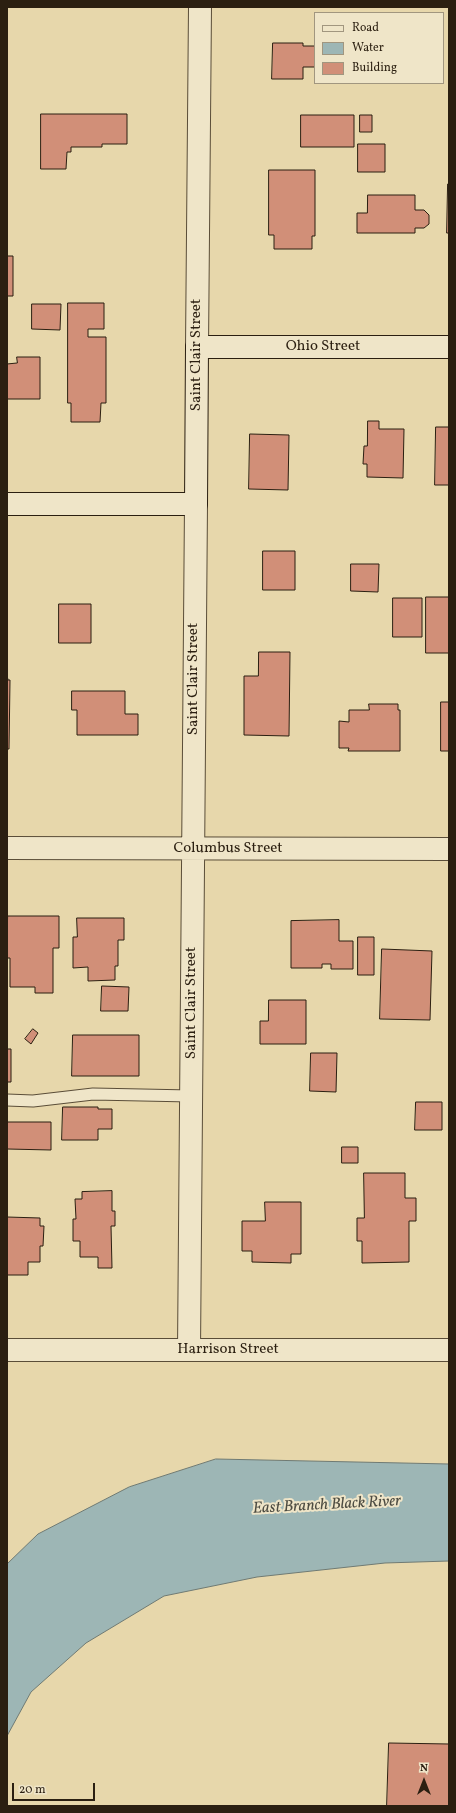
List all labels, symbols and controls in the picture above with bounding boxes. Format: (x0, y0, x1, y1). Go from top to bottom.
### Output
legend (314, 12, 444, 84)
text: Road (352, 20, 379, 36)
text: Water (352, 40, 384, 56)
text: Building (352, 60, 397, 76)
street label: Saint Clair Street (188, 299, 206, 411)
street label: Ohio Street (286, 338, 360, 356)
street label: Saint Clair Street (185, 623, 203, 735)
street label: Columbus Street (173, 840, 283, 858)
street label: Saint Clair Street (183, 947, 201, 1059)
street label: Harrison Street (177, 1341, 279, 1359)
water label: East Branch Black River (252, 1493, 402, 1519)
north arrow (404, 1761, 444, 1801)
text: N (420, 1761, 428, 1776)
scale bar (14, 1775, 97, 1801)
text: 20 m (19, 1782, 46, 1798)

